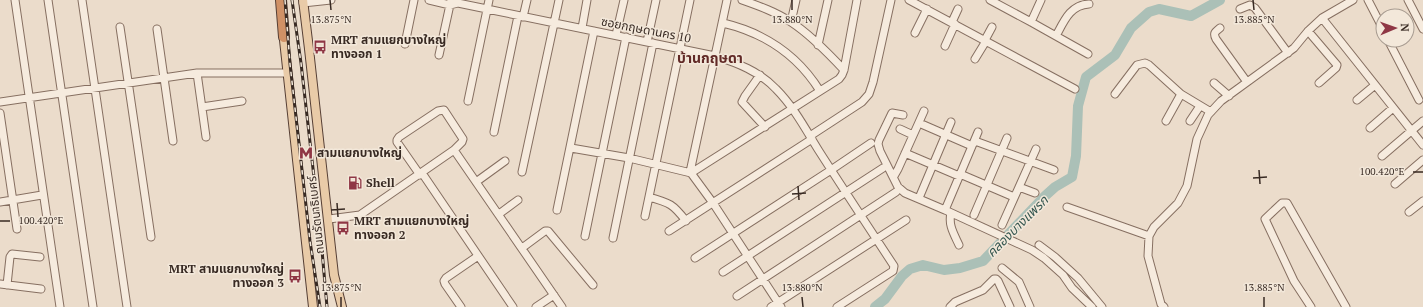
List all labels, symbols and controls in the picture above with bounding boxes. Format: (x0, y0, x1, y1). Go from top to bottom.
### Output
north arrow (1375, 8, 1415, 48)
text: 13.875°N (311, 13, 352, 26)
street label: ซอยกฤษดานคร 10 (600, 13, 692, 46)
text: 13.880°N (772, 13, 813, 26)
text: 13.885°N (1234, 13, 1275, 26)
text: N (1398, 23, 1412, 33)
place label: MRT สามแยกบางใหญ่ ทางออก 1 (331, 32, 446, 61)
bus stop icon: MRT สามแยกบางใหญ่ ทางออก 1 (312, 39, 328, 55)
district label: บ้านกฤษดา (677, 48, 743, 67)
metro station icon: สามแยกบางใหญ่ (298, 145, 314, 161)
place label: สามแยกบางใหญ่ (317, 145, 402, 160)
text: 100.420°E (1360, 165, 1405, 178)
street label: ถนนรัตนาธิเบศร์ (304, 175, 327, 255)
fuel station icon: Shell (347, 175, 363, 191)
place label: Shell (366, 175, 395, 190)
water label: คลองบางแพรก (982, 190, 1053, 261)
place label: MRT สามแยกบางใหญ่ ทางออก 2 (354, 213, 469, 242)
text: 100.420°E (19, 214, 64, 227)
bus stop icon: MRT สามแยกบางใหญ่ ทางออก 2 (335, 220, 351, 236)
place label: MRT สามแยกบางใหญ่ ทางออก 3 (169, 261, 284, 290)
bus stop icon: MRT สามแยกบางใหญ่ ทางออก 3 (287, 268, 303, 284)
text: 13.875°N (321, 281, 362, 294)
text: 13.880°N (782, 281, 823, 294)
text: 13.885°N (1244, 281, 1285, 294)

